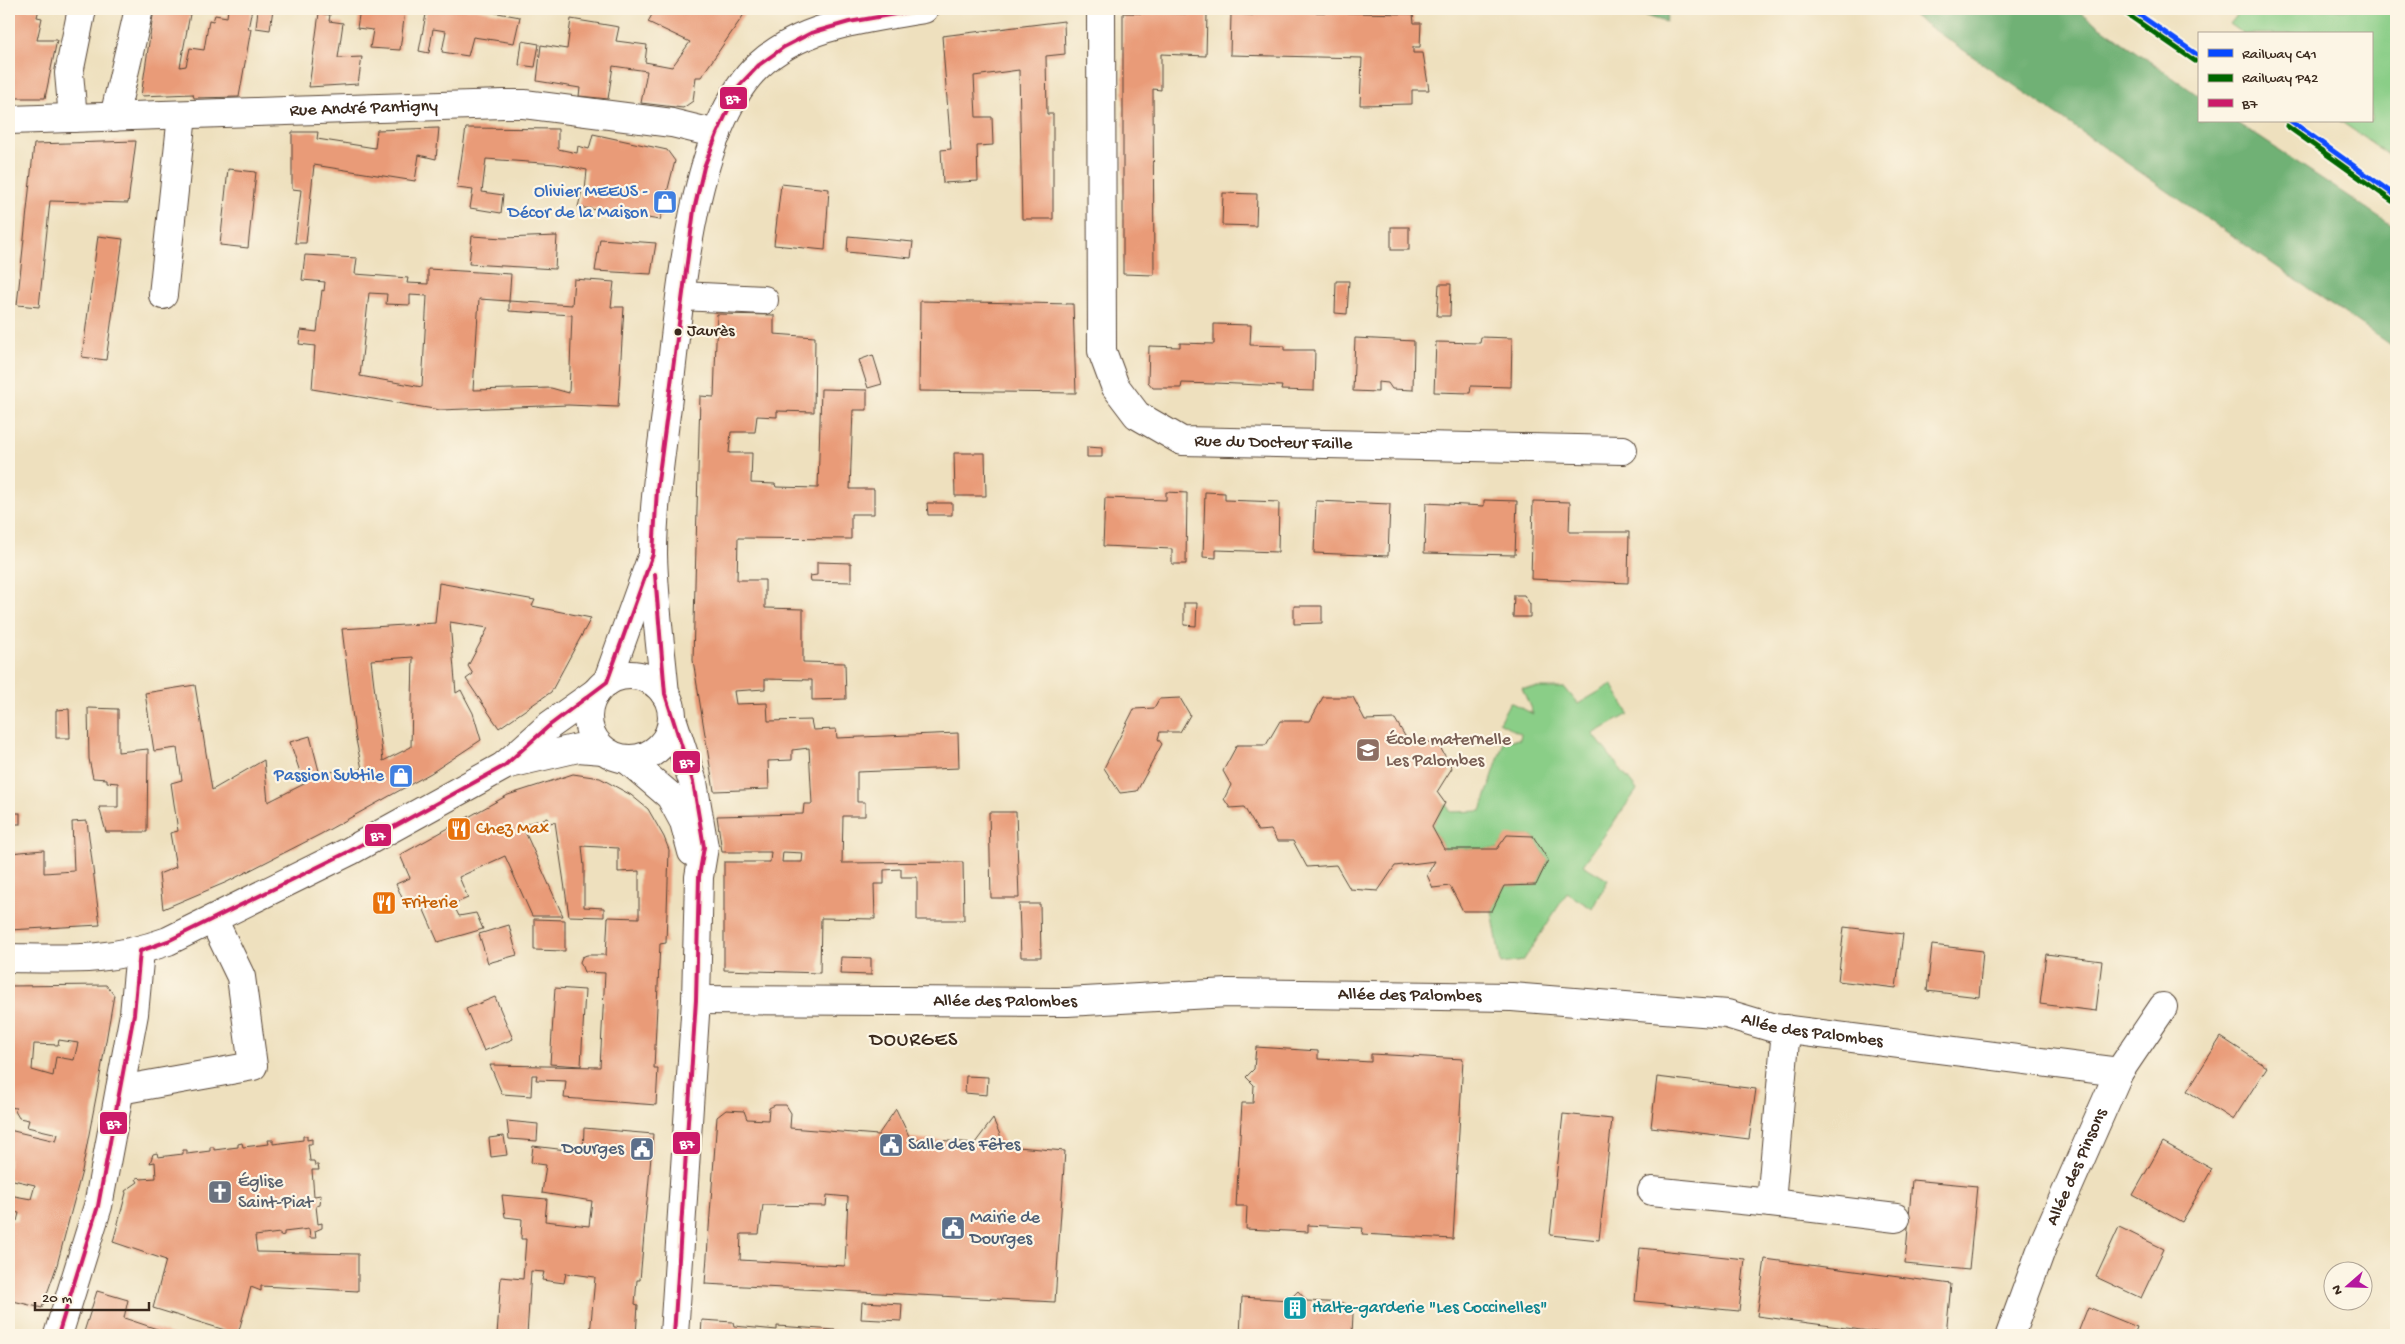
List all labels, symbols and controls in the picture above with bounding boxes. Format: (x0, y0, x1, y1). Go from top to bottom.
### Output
legend (2198, 32, 2372, 122)
text: Railway C41 (2242, 46, 2317, 64)
text: Railway P42 (2242, 70, 2318, 88)
line badge: B7 (719, 86, 748, 110)
text: B7 (725, 92, 741, 109)
street label: Rue André Pantigny (289, 96, 439, 121)
text: B7 (2241, 96, 2259, 114)
place label: Olivier MEEUS - Décor de la Maison (507, 182, 648, 224)
shop icon: Olivier MEEUS - Décor de la Maison (652, 189, 678, 215)
place label: Jaurès (687, 322, 735, 342)
marker: Jaurès (673, 327, 683, 337)
street label: Rue du Docteur Faille (1194, 431, 1353, 455)
place label: École maternelle Les Palombes (1386, 730, 1512, 772)
school or university icon: École maternelle Les Palombes (1355, 737, 1381, 763)
line badge: B7 (672, 750, 701, 774)
text: B7 (679, 756, 695, 773)
shop icon: Passion Subtile (388, 763, 414, 789)
place label: Passion Subtile (273, 766, 385, 787)
restaurant icon: Chez Max (446, 816, 472, 842)
place label: Chez Max (476, 819, 549, 840)
line badge: B7 (364, 823, 392, 847)
text: B7 (370, 829, 386, 846)
restaurant icon: Friterie (371, 890, 397, 916)
place label: Friterie (401, 893, 458, 914)
street label: Allée des Palombes (1338, 984, 1483, 1007)
street label: Allée des Palombes (933, 991, 1079, 1013)
street label: Allée des Palombes (1739, 1008, 1886, 1052)
district label: DOURGES (868, 1030, 958, 1053)
street label: Allée des Pinsons (2042, 1104, 2113, 1229)
line badge: B7 (99, 1111, 128, 1135)
text: B7 (106, 1117, 122, 1134)
line badge: B7 (672, 1131, 701, 1155)
public building icon: Salle des Fêtes (878, 1132, 904, 1158)
place label: Salle des Fêtes (908, 1135, 1022, 1156)
public building icon: Dourges (629, 1136, 655, 1162)
text: B7 (679, 1137, 695, 1154)
place label: Dourges (561, 1139, 625, 1160)
place label: Église Saint-Piat (238, 1172, 315, 1214)
church icon: Église Saint-Piat (207, 1179, 233, 1205)
place label: Mairie de Dourges (969, 1208, 1041, 1250)
public building icon: Mairie de Dourges (940, 1215, 966, 1241)
north arrow (2322, 1262, 2372, 1312)
scale bar (35, 1279, 149, 1311)
text: N (2329, 1282, 2348, 1297)
text: 20 m (42, 1290, 72, 1308)
building icon: Halte-garderie "Les Coccinelles" (1282, 1295, 1308, 1321)
place label: Halte-garderie "Les Coccinelles" (1312, 1298, 1547, 1319)

